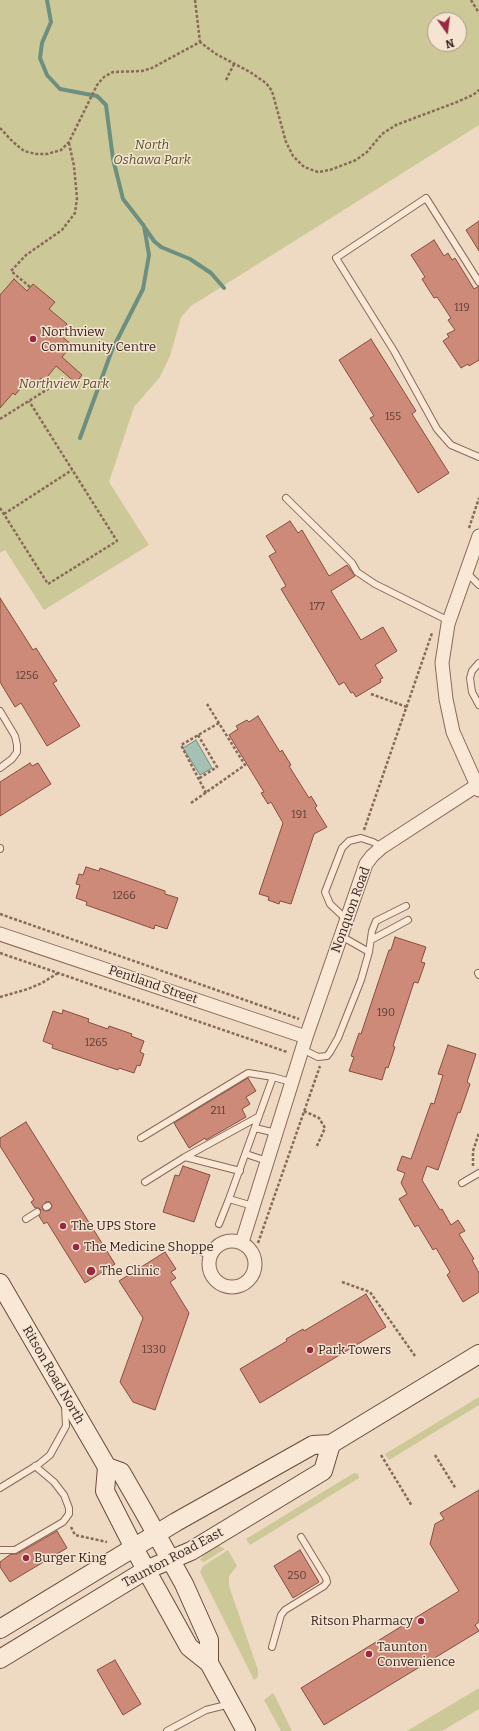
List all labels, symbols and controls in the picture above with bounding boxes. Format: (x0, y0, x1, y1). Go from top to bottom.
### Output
north arrow (427, 12, 467, 52)
text: N (444, 36, 455, 50)
park label: North Oshawa Park (113, 137, 191, 168)
house number: 119 (454, 301, 470, 315)
place label: Northview Community Centre (41, 324, 156, 355)
marker: Northview Community Centre (28, 334, 38, 344)
park label: Northview Park (19, 376, 109, 392)
house number: 155 (385, 410, 401, 424)
house number: 177 (309, 600, 325, 614)
house number: 1256 (16, 669, 38, 683)
house number: 191 (291, 808, 307, 822)
street label: Nonquon Road (328, 865, 374, 955)
house number: 1266 (112, 889, 136, 903)
street label: Pentland Street (106, 962, 200, 1008)
house number: 190 (377, 1006, 395, 1020)
house number: 1265 (85, 1036, 107, 1050)
house number: 211 (211, 1104, 225, 1118)
place label: The UPS Store (71, 1218, 156, 1234)
marker: The UPS Store (58, 1221, 68, 1231)
place label: The Medicine Shoppe (84, 1239, 214, 1255)
marker: The Medicine Shoppe (71, 1242, 81, 1252)
place label: The Clinic (100, 1263, 160, 1279)
marker: The Clinic (85, 1265, 97, 1277)
street label: Ritson Road North (19, 1323, 87, 1427)
place label: Park Towers (318, 1342, 391, 1358)
house number: 1330 (142, 1343, 166, 1357)
marker: Park Towers (305, 1345, 315, 1355)
street label: Taunton Road East (120, 1525, 226, 1591)
place label: Burger King (34, 1550, 107, 1566)
marker: Burger King (21, 1553, 31, 1563)
house number: 250 (288, 1569, 306, 1583)
place label: Ritson Pharmacy (310, 1613, 413, 1629)
marker: Ritson Pharmacy (416, 1616, 426, 1626)
place label: Taunton Convenience (377, 1639, 455, 1670)
marker: Taunton Convenience (364, 1649, 374, 1659)

